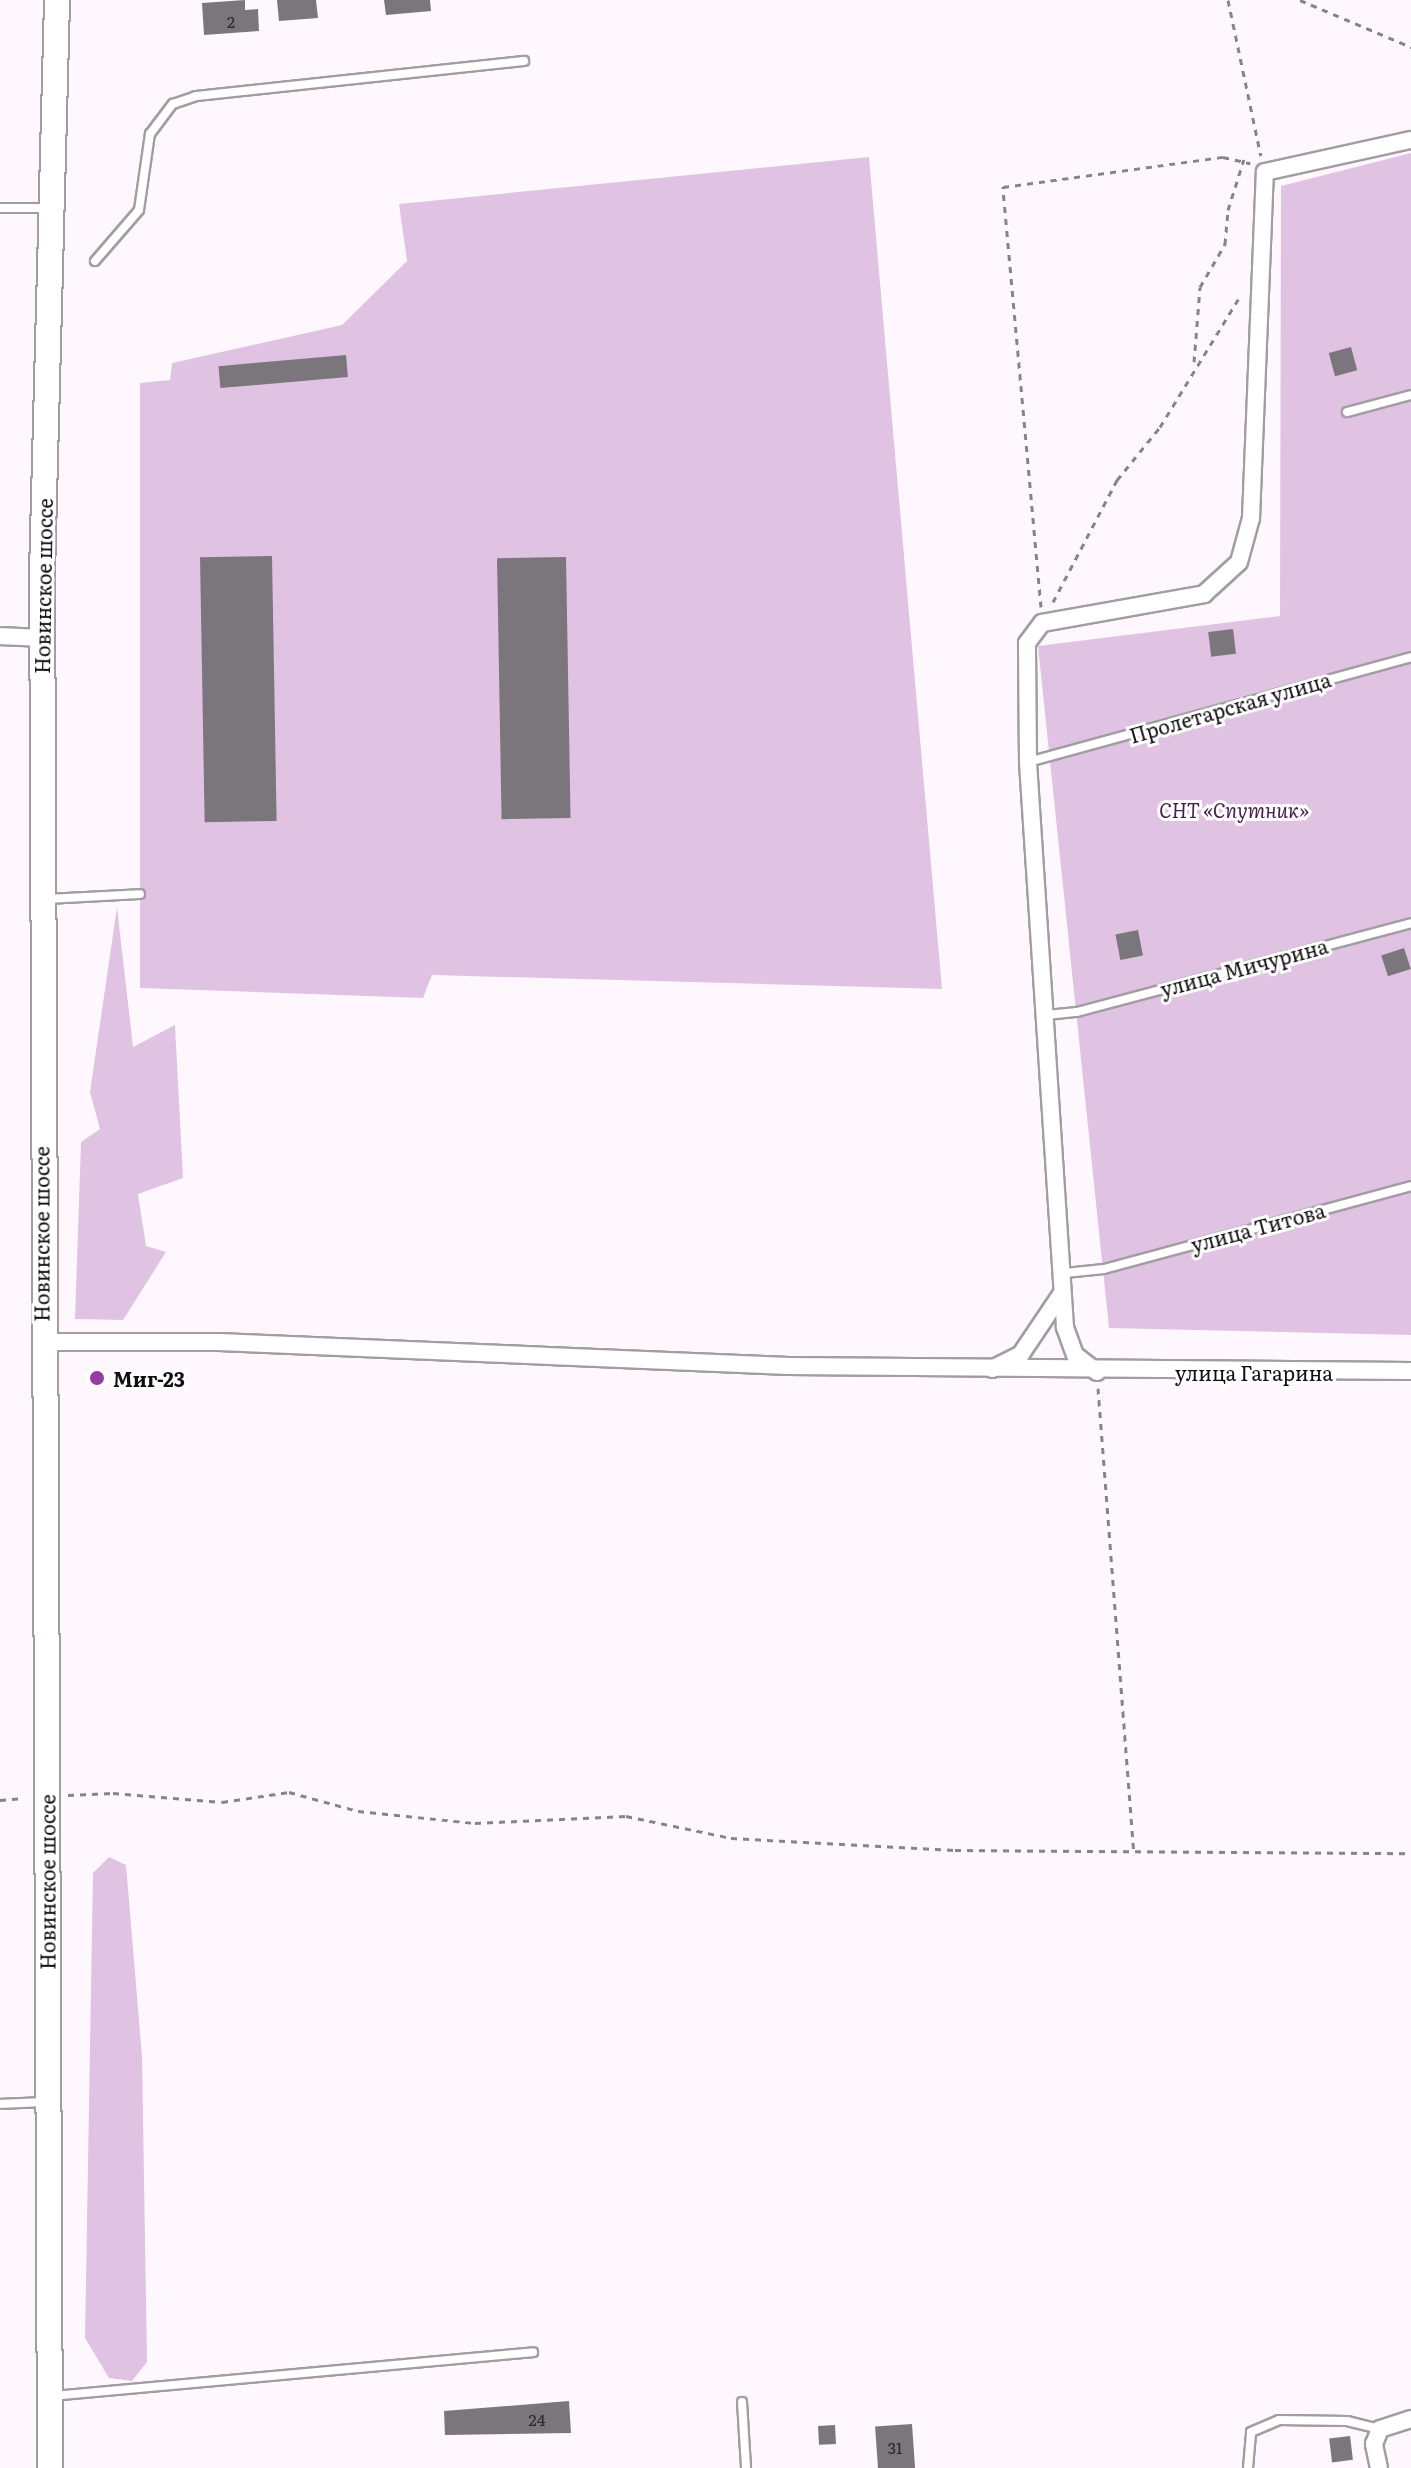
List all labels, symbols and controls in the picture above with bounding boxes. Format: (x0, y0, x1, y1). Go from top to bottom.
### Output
house number: 2 (227, 11, 235, 31)
street label: Новинское шоссе (29, 498, 57, 674)
street label: Пролетарская улица (1126, 667, 1334, 747)
park label: СНТ «Спутник» (1159, 797, 1309, 821)
street label: улица Мичурина (1158, 933, 1330, 1001)
street label: Новинское шоссе (29, 1146, 53, 1322)
street label: улица Титова (1188, 1198, 1328, 1256)
street label: улица Гагарина (1175, 1360, 1333, 1384)
place label: Миг-23 (113, 1366, 185, 1390)
marker: Миг-23 (88, 1369, 106, 1387)
street label: Новинское шоссе (35, 1794, 59, 1970)
house number: 24 (529, 2409, 545, 2429)
house number: 31 (887, 2437, 903, 2457)

